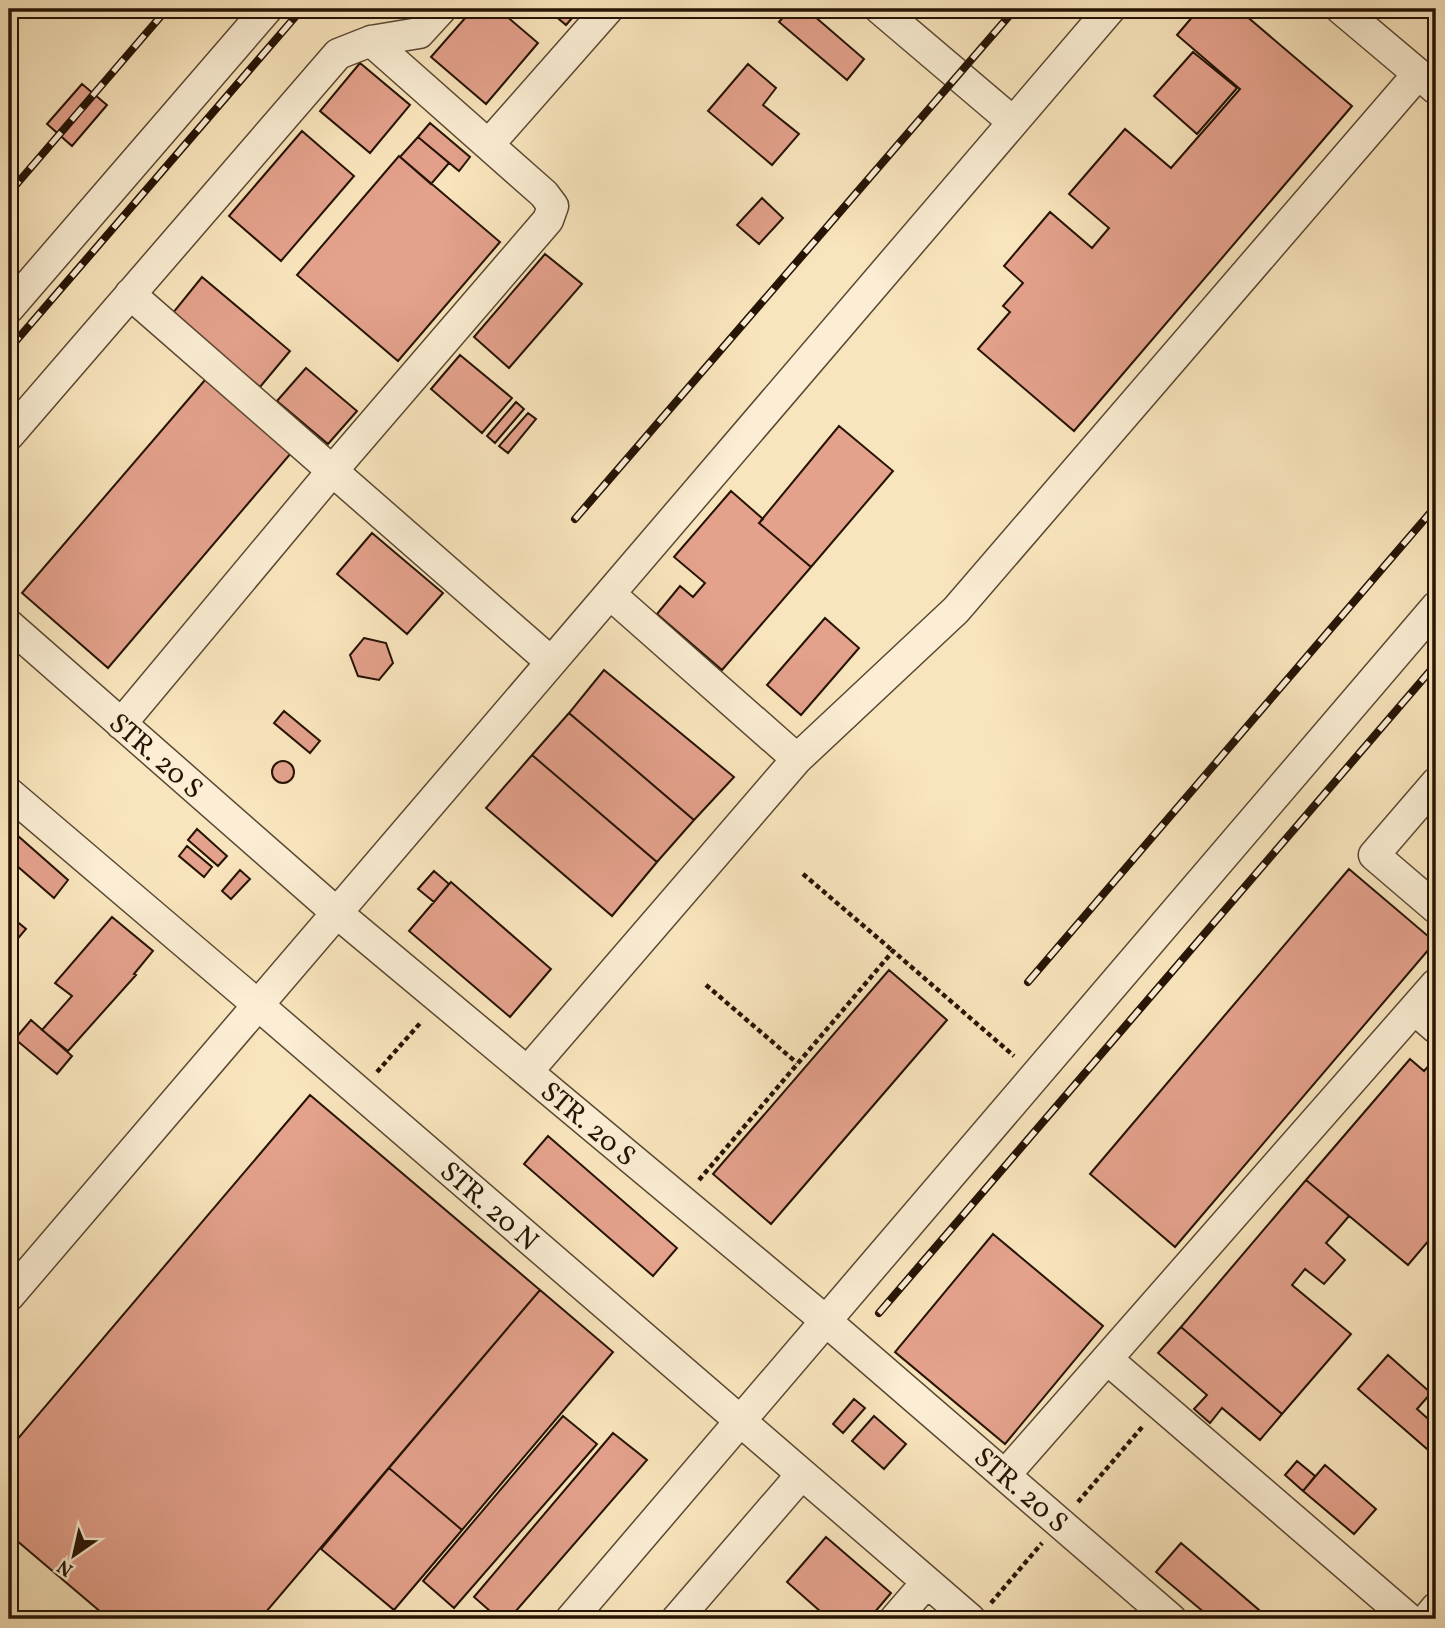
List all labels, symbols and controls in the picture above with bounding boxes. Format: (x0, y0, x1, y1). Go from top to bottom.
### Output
street label: STR. 20 S (100, 705, 211, 809)
street label: STR. 20 S (531, 1073, 644, 1176)
street label: STR. 20 N (431, 1153, 546, 1261)
street label: STR. 20 S (965, 1439, 1076, 1543)
north arrow (38, 1520, 108, 1590)
text: N (52, 1553, 79, 1582)

